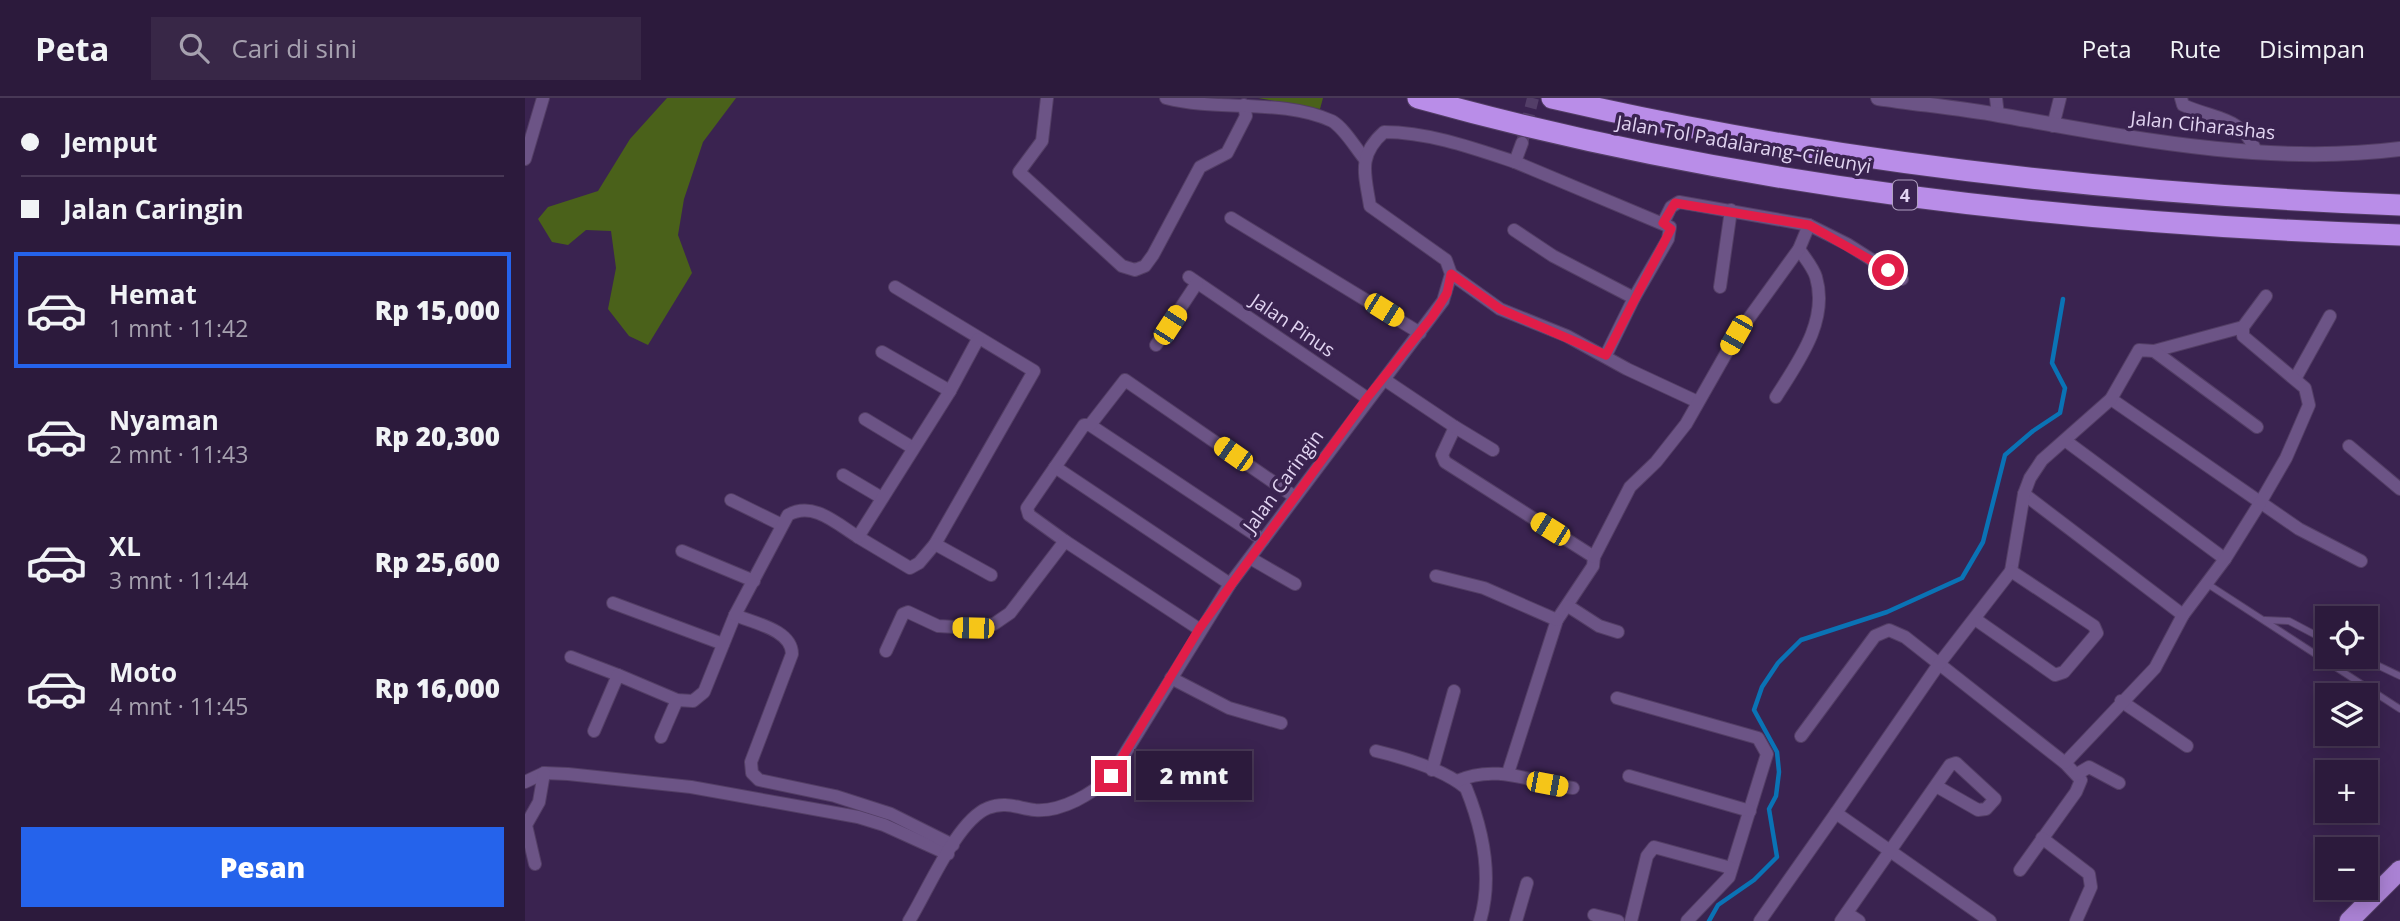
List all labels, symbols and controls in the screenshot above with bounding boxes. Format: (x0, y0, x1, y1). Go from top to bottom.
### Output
search box (151, 17, 641, 80)
text: Peta (35, 26, 109, 71)
icon: search (175, 29, 213, 67)
text: Cari di sini (231, 30, 357, 66)
text: Peta (2082, 32, 2132, 65)
text: Rute (2170, 32, 2221, 65)
text: Disimpan (2259, 32, 2365, 65)
street label: Jalan Ciharashas (2127, 104, 2277, 146)
street label: Jalan Tol Padalarang–Cileunyi (1613, 108, 1873, 179)
text: Jemput (63, 124, 157, 160)
road number: 4 (1893, 180, 1917, 210)
text: Jalan Caringin (63, 191, 244, 227)
route start (1872, 254, 1904, 286)
text: Hemat (109, 276, 197, 312)
icon: car (25, 279, 88, 342)
street label: Jalan Pinus (1244, 286, 1340, 363)
car (1361, 290, 1408, 330)
text: Rp 15,000 (375, 292, 500, 328)
car (1150, 302, 1191, 348)
text: 1 mnt · 11:42 (109, 312, 248, 344)
car (1717, 312, 1756, 358)
text: Nyaman (109, 402, 219, 438)
icon: car (25, 405, 88, 468)
text: Rp 20,300 (375, 418, 500, 454)
street label: Jalan Caringin (1236, 424, 1329, 539)
car (1210, 433, 1257, 475)
text: 2 mnt · 11:43 (109, 438, 248, 470)
car (1527, 509, 1574, 549)
text: XL (109, 528, 141, 564)
icon: car (25, 531, 88, 594)
text: Rp 25,600 (375, 544, 500, 580)
text: 3 mnt · 11:44 (109, 564, 248, 596)
map controls (2315, 606, 2378, 900)
button: locate (2315, 606, 2378, 669)
car (952, 617, 995, 639)
text: Moto (109, 654, 177, 690)
icon: car (25, 657, 88, 720)
text: Rp 16,000 (375, 670, 500, 706)
button: layers (2315, 683, 2378, 746)
text: 4 mnt · 11:45 (109, 690, 248, 722)
callout: 2 mnt (1135, 752, 1251, 800)
text: 2 mnt (1160, 759, 1228, 791)
route end (1095, 760, 1127, 792)
button: + (2315, 760, 2378, 823)
car (1525, 770, 1570, 798)
button: Pesan (21, 827, 504, 907)
button: − (2315, 837, 2378, 900)

